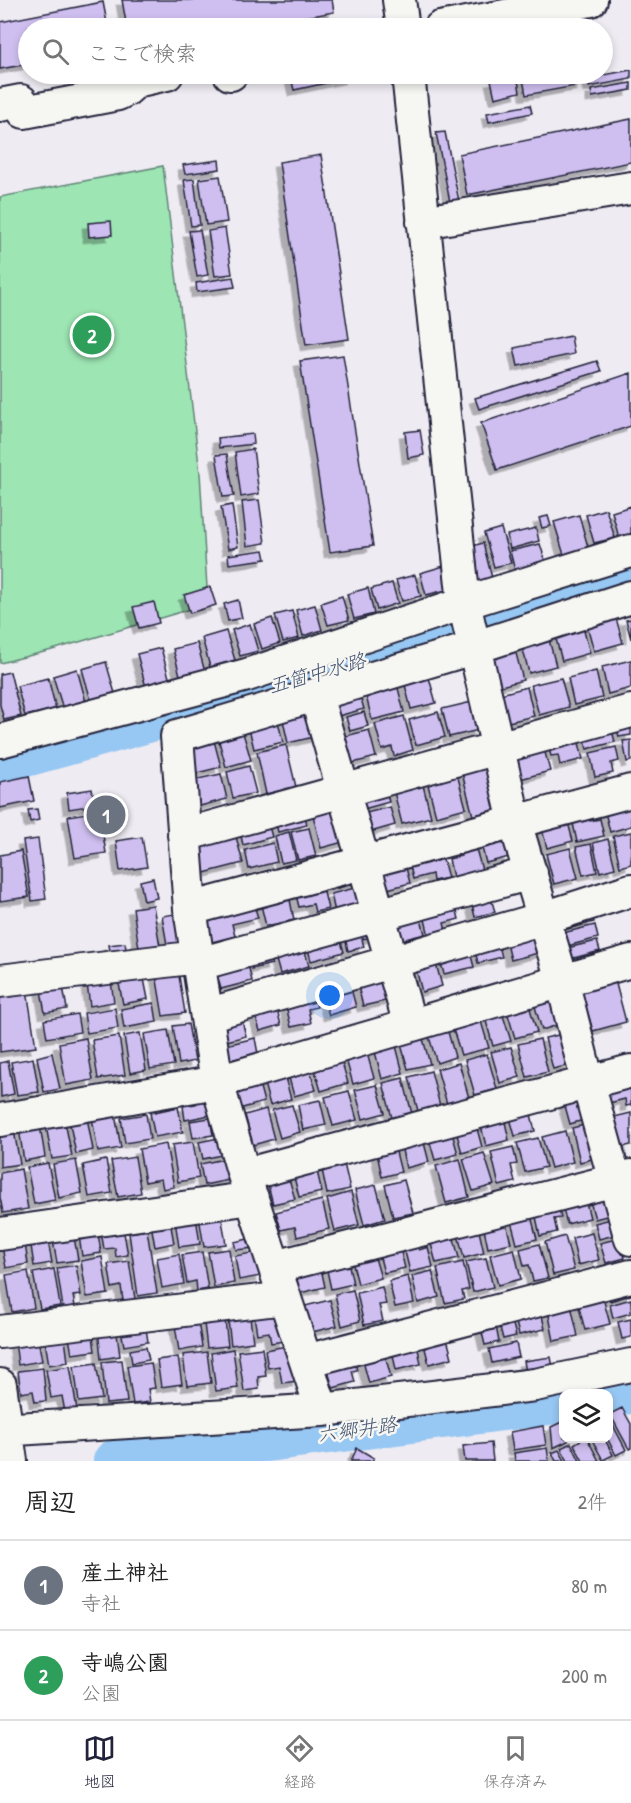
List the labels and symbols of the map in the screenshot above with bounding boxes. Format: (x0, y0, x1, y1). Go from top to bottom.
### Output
pin: 2 (72, 312, 112, 358)
water label: 五箇中水路 (265, 645, 370, 699)
pin: 1 (86, 792, 126, 838)
your location (315, 981, 344, 1010)
water label: 六郷井路 (315, 1409, 399, 1447)

